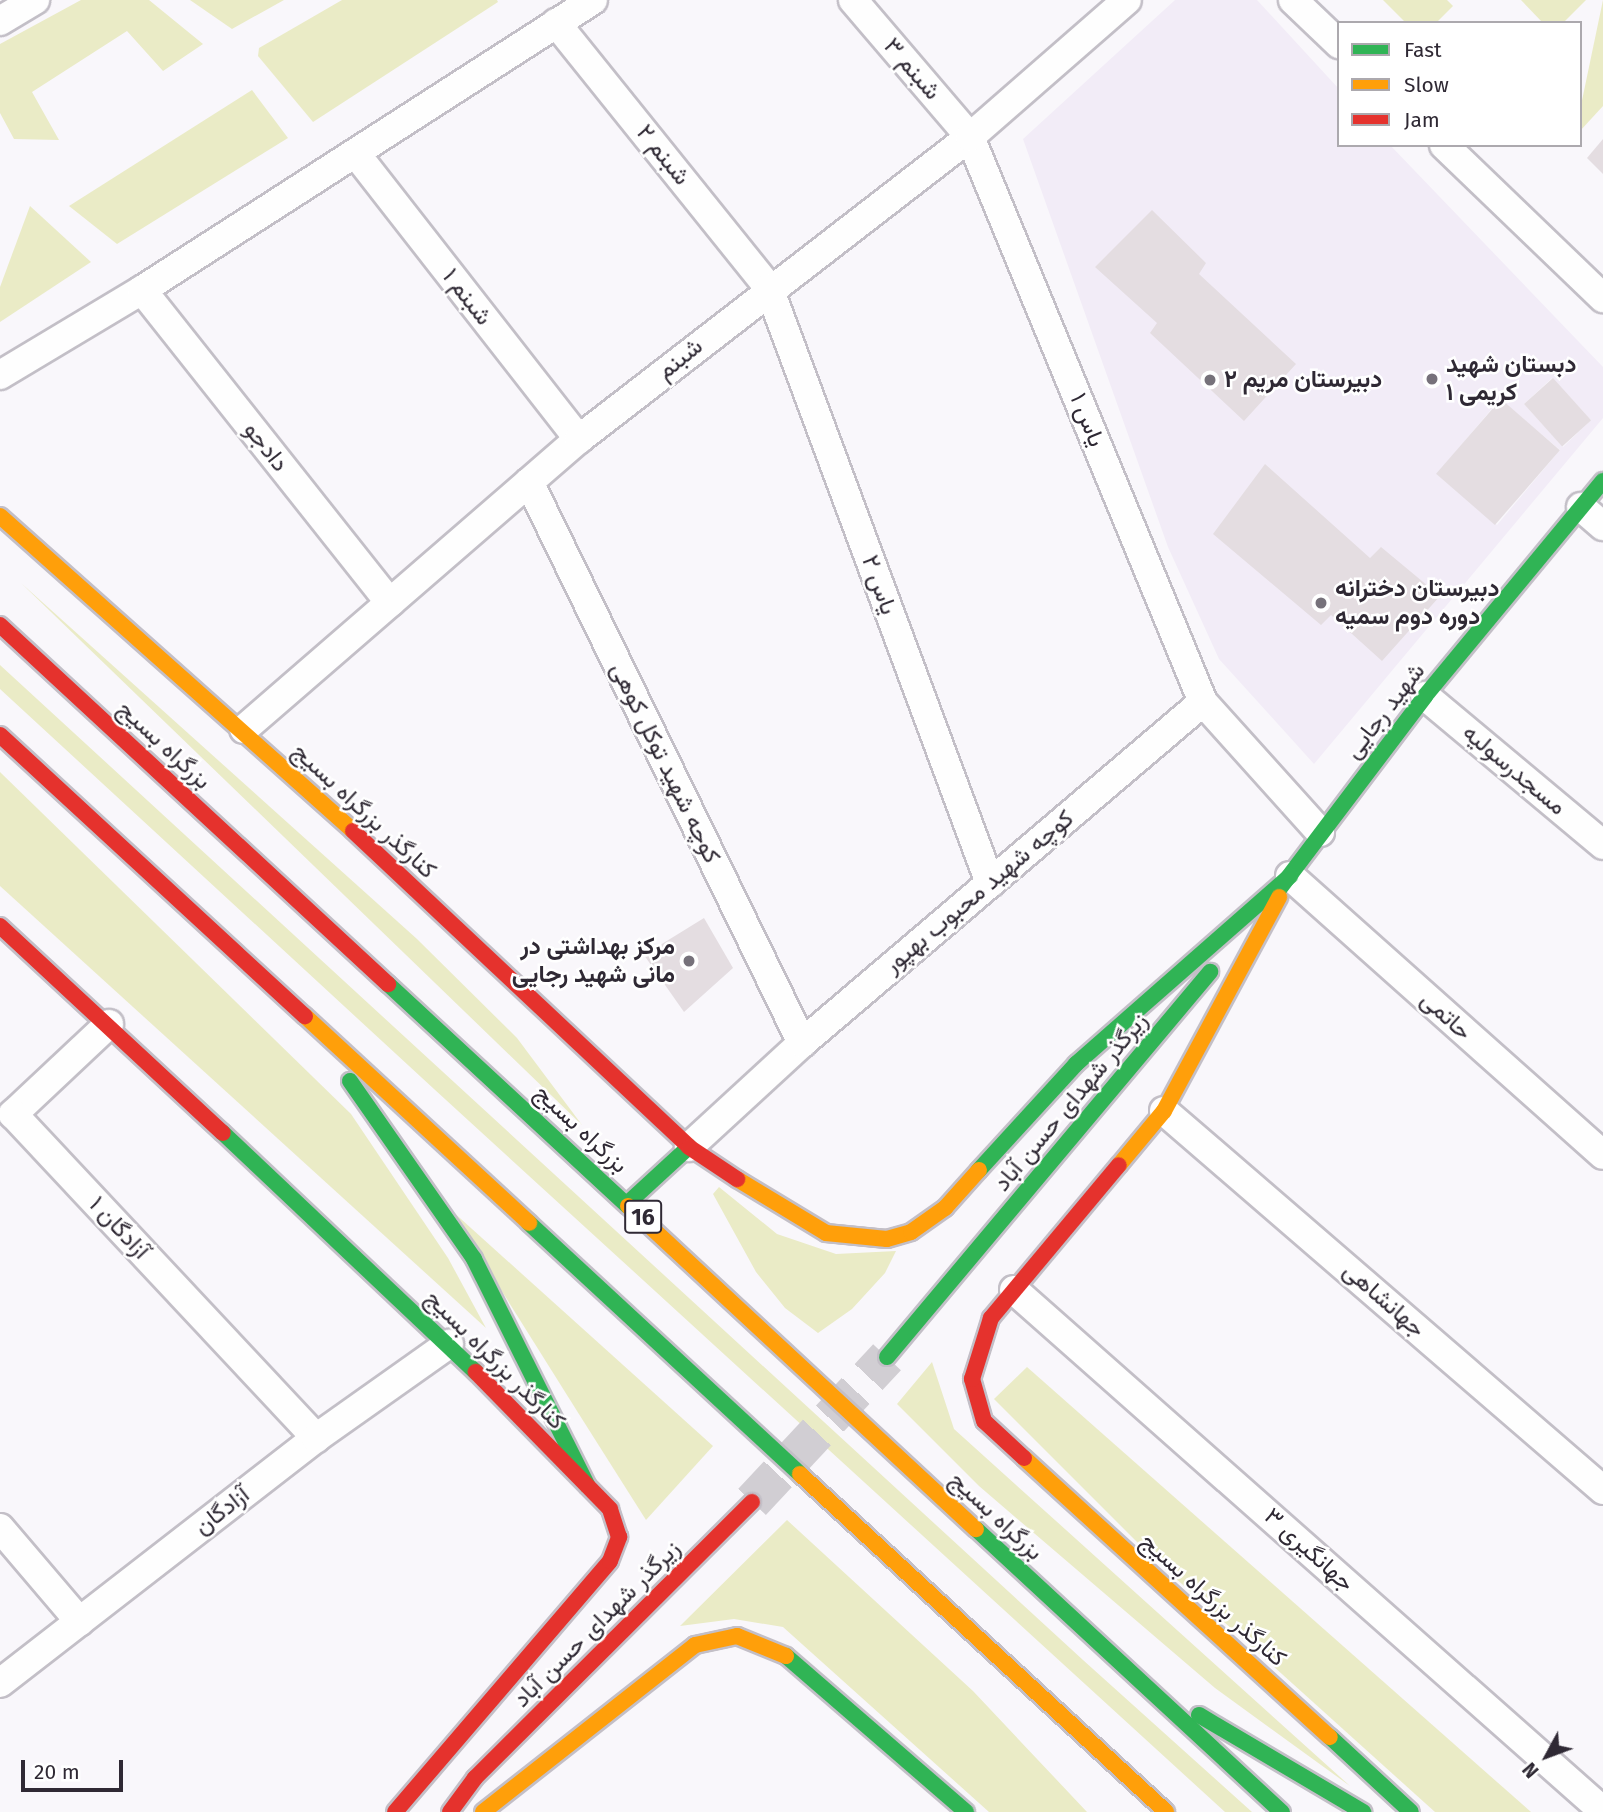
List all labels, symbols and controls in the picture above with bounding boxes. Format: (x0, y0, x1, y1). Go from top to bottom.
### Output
legend (1337, 21, 1582, 147)
street label: شبنم ۳ (877, 32, 947, 106)
text: Fast (1404, 37, 1442, 63)
text: Slow (1404, 72, 1449, 98)
text: Jam (1404, 107, 1440, 133)
street label: شبنم ۲ (630, 119, 696, 191)
street label: شبنم ۱ (436, 263, 498, 331)
street label: شبنم (651, 332, 709, 386)
place label: دبستان شهید کریمی ۱ (1446, 351, 1577, 407)
place label: دبیرستان مریم ۲ (1224, 366, 1382, 394)
marker: دبستان شهید کریمی ۱ (1424, 371, 1440, 387)
marker: دبیرستان مریم ۲ (1202, 372, 1218, 388)
street label: یاس ۱ (1063, 389, 1111, 451)
street label: دادجو (238, 416, 294, 478)
street label: یاس ۲ (855, 551, 903, 619)
place label: دبیرستان دخترانه دوره دوم سمیه (1335, 575, 1500, 631)
marker: دبیرستان دخترانه دوره دوم سمیه (1313, 595, 1329, 611)
street label: شهید رجایی (1339, 657, 1431, 765)
street label: کوچه شهید توکل کوهی (604, 658, 726, 868)
street label: بزرگراه بسیج (111, 694, 217, 796)
street label: مسجدرسولیه (1456, 718, 1572, 822)
street label: کنارگذر بزرگراه بسیج (286, 737, 442, 885)
street label: کوچه شهید محبوب بهپور (878, 804, 1080, 980)
place label: مرکز بهداشتی در مانی شهید رجایی (512, 933, 675, 989)
marker: مرکز بهداشتی در مانی شهید رجایی (681, 953, 697, 969)
street label: حاتمی (1414, 985, 1478, 1047)
street label: زیرگذر شهدای حسن آباد (988, 1007, 1154, 1197)
street label: بزرگراه بسیج (528, 1078, 634, 1180)
street label: آزادگان ۱ (83, 1191, 155, 1265)
road number: 16 (624, 1198, 662, 1236)
street label: جهانشاهی (1337, 1256, 1431, 1344)
street label: کنارگذر بزرگراه بسیج (419, 1284, 571, 1436)
street label: بزرگراه بسیج (943, 1465, 1049, 1567)
street label: آزادگان (189, 1481, 255, 1541)
street label: جهانگیری ۳ (1258, 1502, 1360, 1598)
street label: کنارگذر بزرگراه بسیج (1134, 1527, 1292, 1673)
street label: زیرگذر شهدای حسن آباد (507, 1534, 687, 1714)
north arrow (1512, 1721, 1582, 1791)
scale bar (24, 1745, 126, 1789)
text: N (1518, 1758, 1544, 1782)
text: 20 m (34, 1759, 80, 1785)

